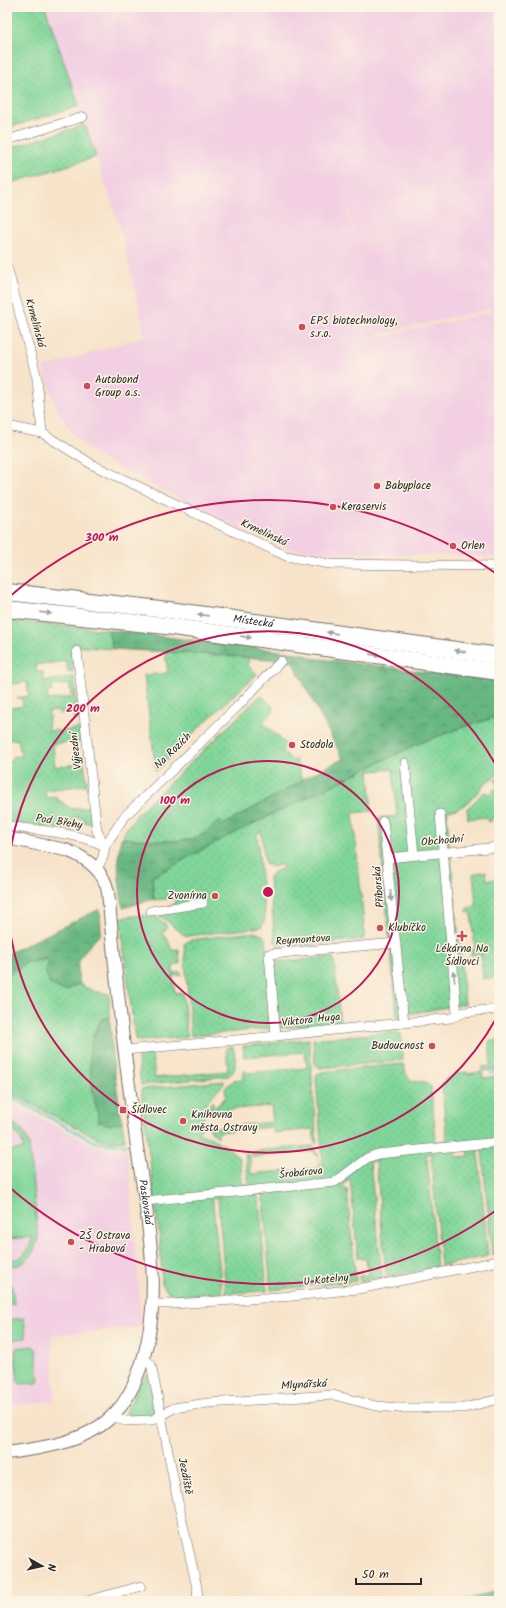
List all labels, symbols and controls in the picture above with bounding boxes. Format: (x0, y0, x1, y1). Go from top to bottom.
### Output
street label: Krmelínská (20, 296, 51, 351)
place label: EPS biotechnology, s.r.o. (310, 312, 397, 343)
marker: EPS biotechnology, s.r.o. (297, 322, 307, 332)
place label: Autobond Group a.s. (95, 371, 140, 402)
marker: Autobond Group a.s. (82, 381, 92, 391)
place label: Babyplace (385, 477, 431, 495)
marker: Babyplace (372, 481, 382, 491)
place label: Keraservis (341, 498, 387, 516)
marker: Keraservis (328, 502, 338, 512)
street label: Krmelínská (238, 514, 292, 552)
text: 300 m (84, 528, 119, 547)
place label: Orlen (461, 537, 485, 555)
marker: Orlen (448, 541, 458, 551)
one-way arrow (40, 610, 52, 616)
street label: Místecká (232, 610, 276, 634)
one-way arrow (197, 612, 209, 618)
one-way arrow (326, 630, 338, 636)
one-way arrow (240, 634, 252, 640)
one-way arrow (454, 648, 466, 654)
one-way arrow (369, 652, 381, 658)
text: 200 m (66, 699, 100, 718)
street label: Na Rozích (150, 728, 196, 774)
street label: Výjezdní (65, 729, 87, 771)
place label: Stodola (300, 736, 333, 754)
marker: Stodola (287, 740, 297, 750)
text: 100 m (160, 791, 190, 810)
street label: Pod Břehy (34, 809, 85, 835)
street label: Obchodní (420, 830, 466, 852)
street label: Příborská (368, 864, 390, 908)
centre of rings (261, 885, 275, 899)
place label: Zvonírna (167, 887, 207, 905)
one-way arrow (388, 890, 395, 902)
marker: Zvonírna (210, 891, 220, 901)
place label: Klubíčko (388, 919, 426, 937)
marker: Klubíčko (375, 923, 385, 933)
street label: Reymontova (275, 929, 331, 951)
marker: Lékárna Na Šídlovci (457, 931, 467, 941)
place label: Lékárna Na Šídlovci (436, 940, 488, 971)
one-way arrow (450, 970, 457, 982)
street label: Viktora Huga (281, 1008, 341, 1032)
place label: Budoucnost (371, 1037, 425, 1055)
marker: Budoucnost (427, 1041, 437, 1051)
place label: Šídlovec (131, 1101, 167, 1119)
marker: Šídlovec (118, 1105, 128, 1115)
place label: Knihovna města Ostravy (191, 1106, 258, 1137)
marker: Knihovna města Ostravy (178, 1116, 188, 1126)
street label: Šrobárova (278, 1162, 324, 1184)
street label: Paskovská (133, 1178, 157, 1228)
place label: ZŠ Ostrava - Hrabová (79, 1227, 130, 1258)
marker: ZŠ Ostrava - Hrabová (66, 1237, 76, 1247)
street label: U Kotelny (302, 1269, 350, 1291)
street label: Mlynářská (280, 1375, 329, 1395)
street label: Jezdiště (173, 1456, 198, 1497)
north arrow (22, 1546, 62, 1586)
scale bar (356, 1560, 421, 1586)
text: N (42, 1563, 60, 1572)
text: 50 m (362, 1565, 389, 1584)

